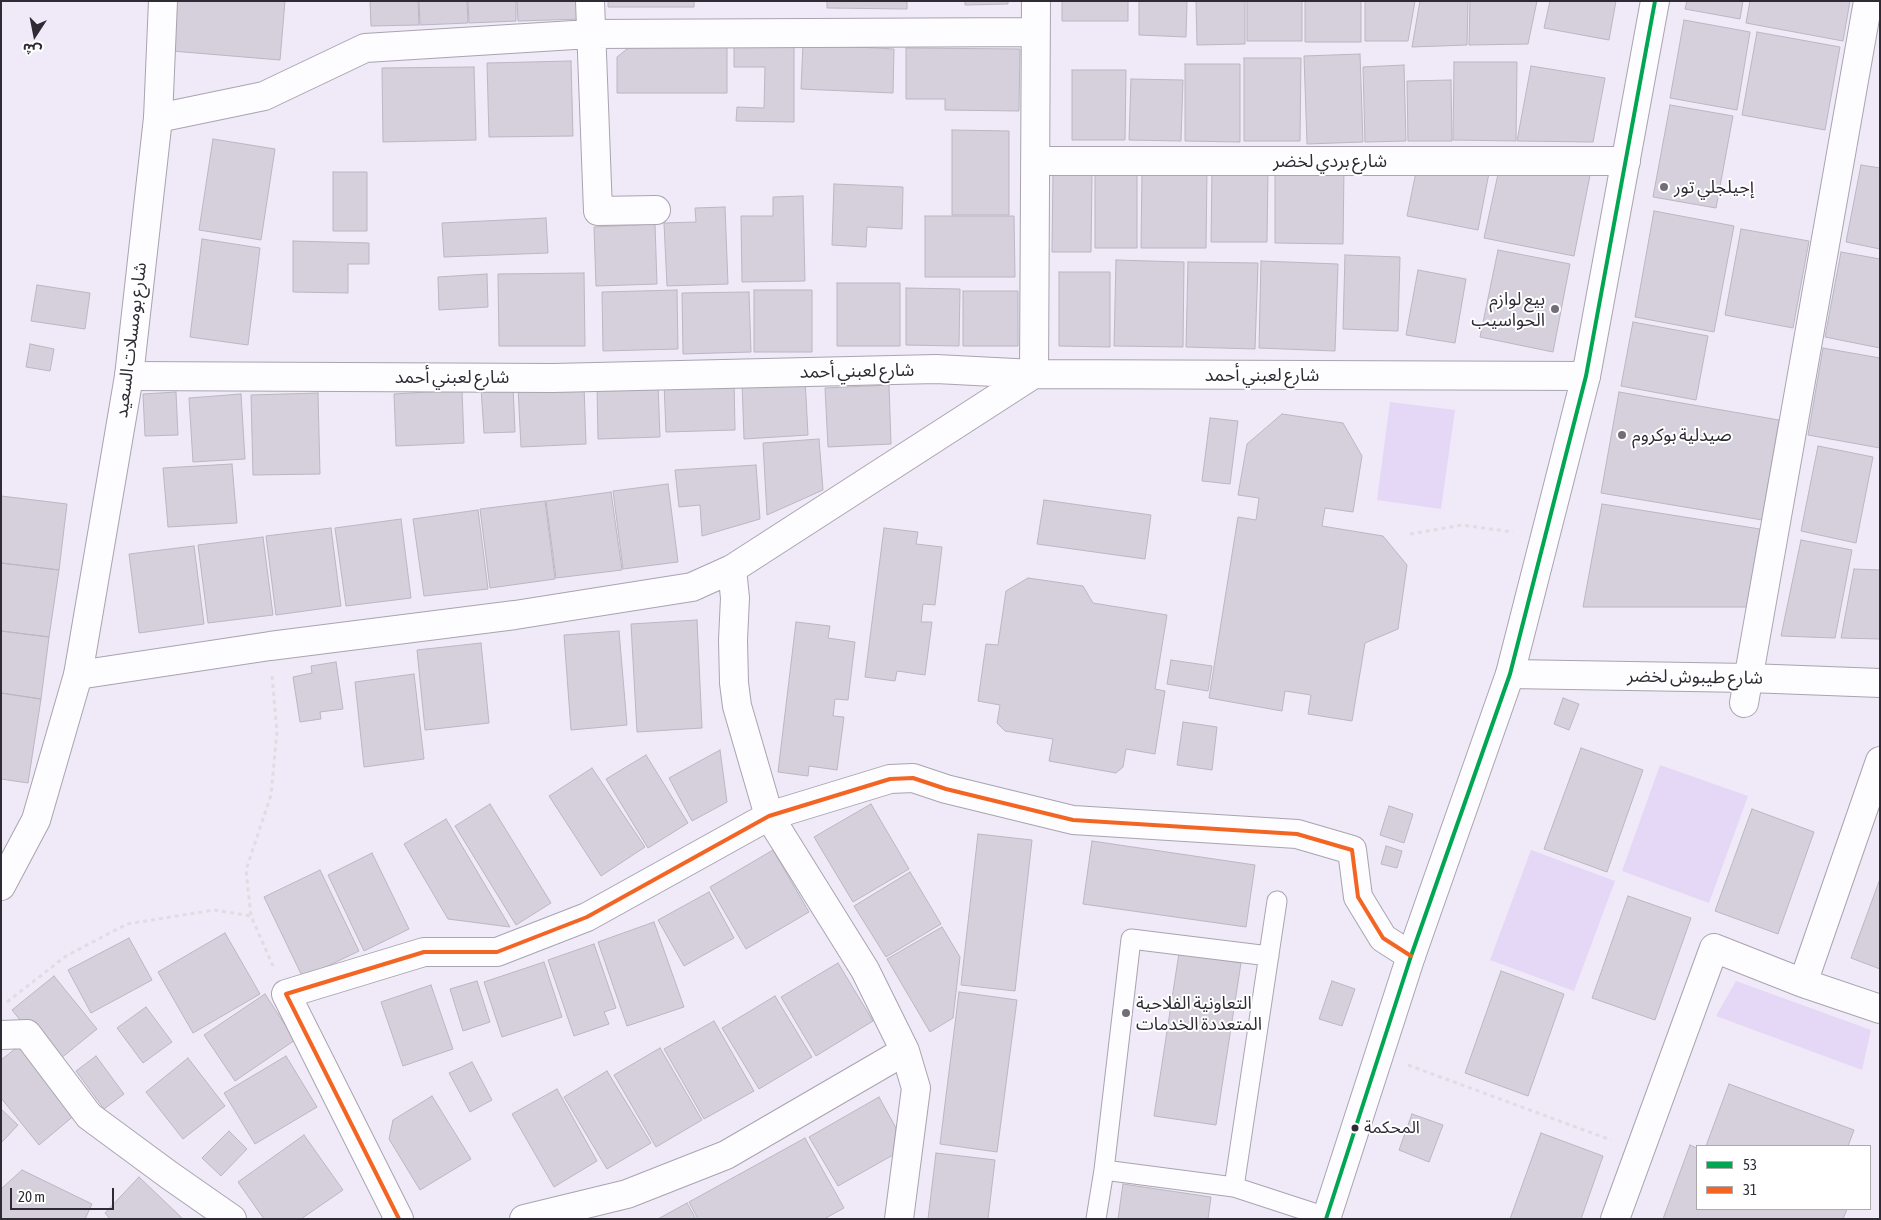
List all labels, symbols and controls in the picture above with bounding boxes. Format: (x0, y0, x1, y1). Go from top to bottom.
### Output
north arrow (10, 10, 60, 60)
text: ش (21, 40, 43, 59)
street label: شارع بردي لخضر (1273, 150, 1387, 172)
place label: إجيلجلي تور (1674, 176, 1754, 198)
marker: إجيلجلي تور (1658, 181, 1670, 193)
street label: شارع بومسلات السعيد (111, 261, 151, 419)
place label: بيع لوازم الحواسيب (1471, 288, 1545, 330)
marker: بيع لوازم الحواسيب (1549, 303, 1561, 315)
street label: شارع لعبني أحمد (800, 359, 914, 383)
street label: شارع لعبني أحمد (1205, 364, 1319, 386)
street label: شارع لعبني أحمد (395, 366, 509, 388)
place label: صيدلية بوكروم (1632, 424, 1732, 446)
marker: صيدلية بوكروم (1616, 429, 1628, 441)
street label: شارع طيبوش لخضر (1627, 665, 1763, 689)
place label: التعاونية الفلاحية المتعددة الخدمات (1136, 992, 1262, 1034)
marker: التعاونية الفلاحية المتعددة الخدمات (1120, 1007, 1132, 1019)
place label: المحكمة (1364, 1118, 1420, 1138)
marker: المحكمة (1350, 1123, 1360, 1133)
legend (1696, 1145, 1871, 1210)
text: 53 (1743, 1156, 1757, 1173)
scale bar (12, 1178, 116, 1210)
text: 31 (1743, 1181, 1757, 1198)
text: 20 m (18, 1188, 45, 1205)

